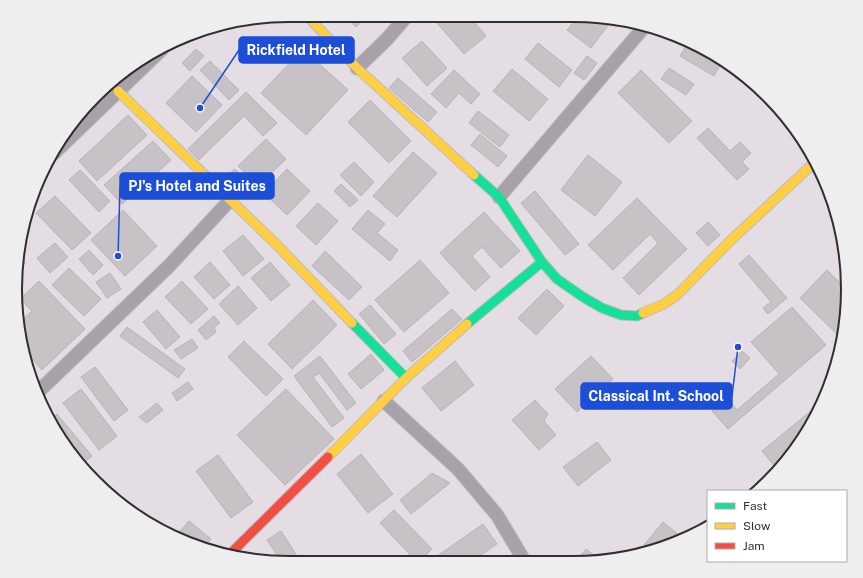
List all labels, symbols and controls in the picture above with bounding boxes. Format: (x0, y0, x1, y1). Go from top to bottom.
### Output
callout: Rickfield Hotel (239, 37, 354, 63)
text: Rickfield Hotel (246, 42, 346, 58)
callout: PJ's Hotel and Suites (120, 173, 274, 199)
text: PJ's Hotel and Suites (128, 178, 266, 194)
callout: Classical Int. School (581, 383, 732, 409)
text: Classical Int. School (588, 388, 724, 404)
legend (707, 490, 847, 562)
text: Fast (743, 499, 768, 513)
text: Slow (743, 519, 771, 533)
text: Jam (743, 539, 765, 553)

